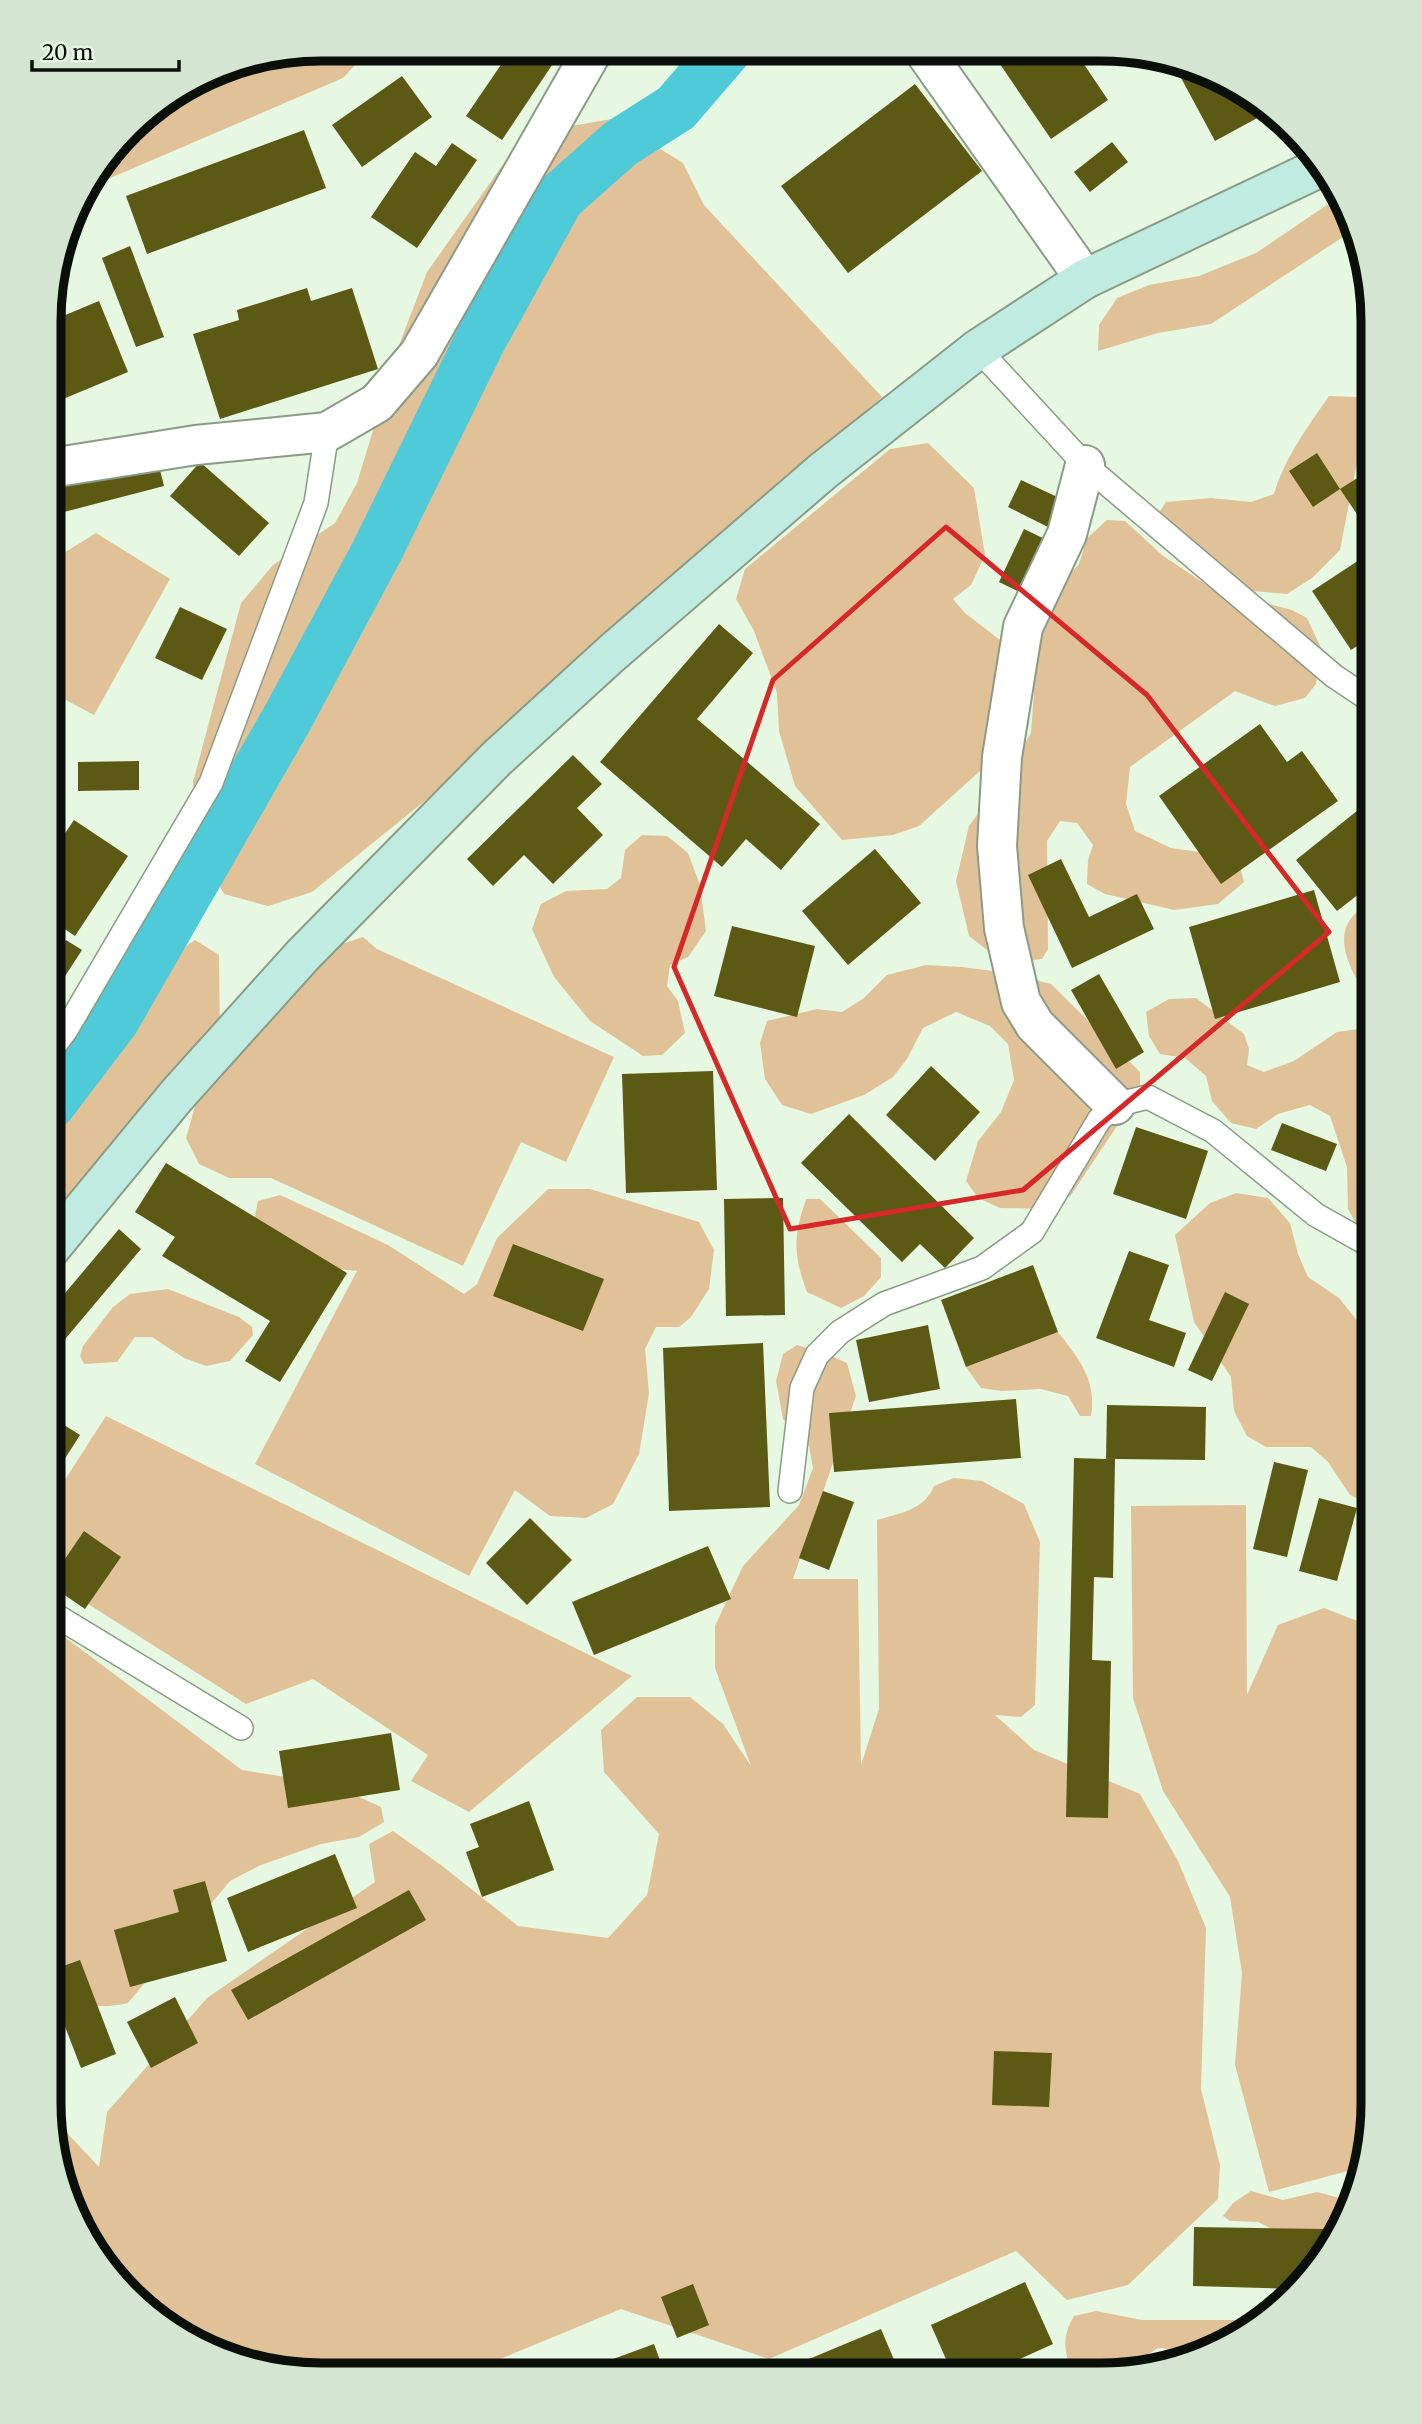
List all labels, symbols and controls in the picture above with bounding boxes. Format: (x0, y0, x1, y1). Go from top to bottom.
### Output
scale bar (32, 28, 178, 72)
text: 20 m (42, 39, 94, 66)

